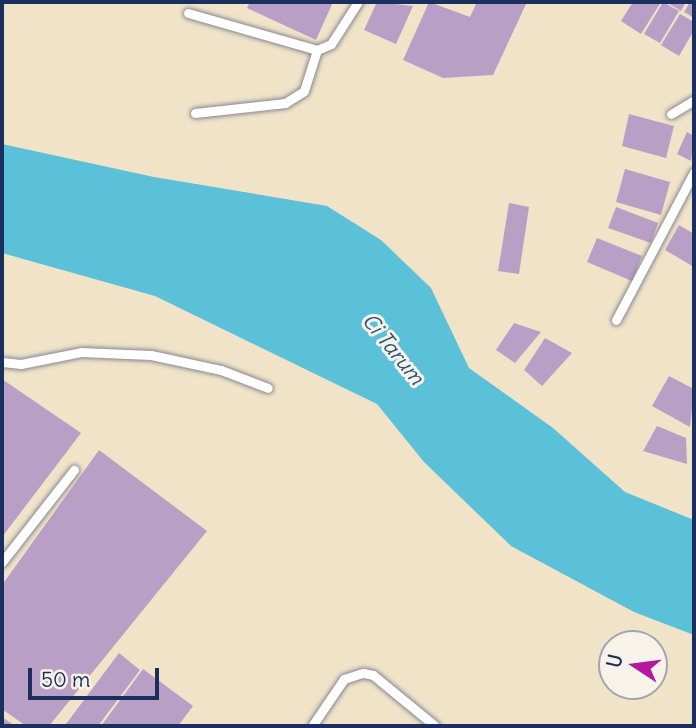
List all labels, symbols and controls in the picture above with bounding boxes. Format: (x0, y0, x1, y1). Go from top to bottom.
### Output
water label: Ci Tarum (357, 308, 429, 390)
north arrow (598, 630, 668, 700)
text: U (601, 652, 628, 670)
scale bar (32, 654, 163, 698)
text: 50 m (41, 666, 90, 693)

